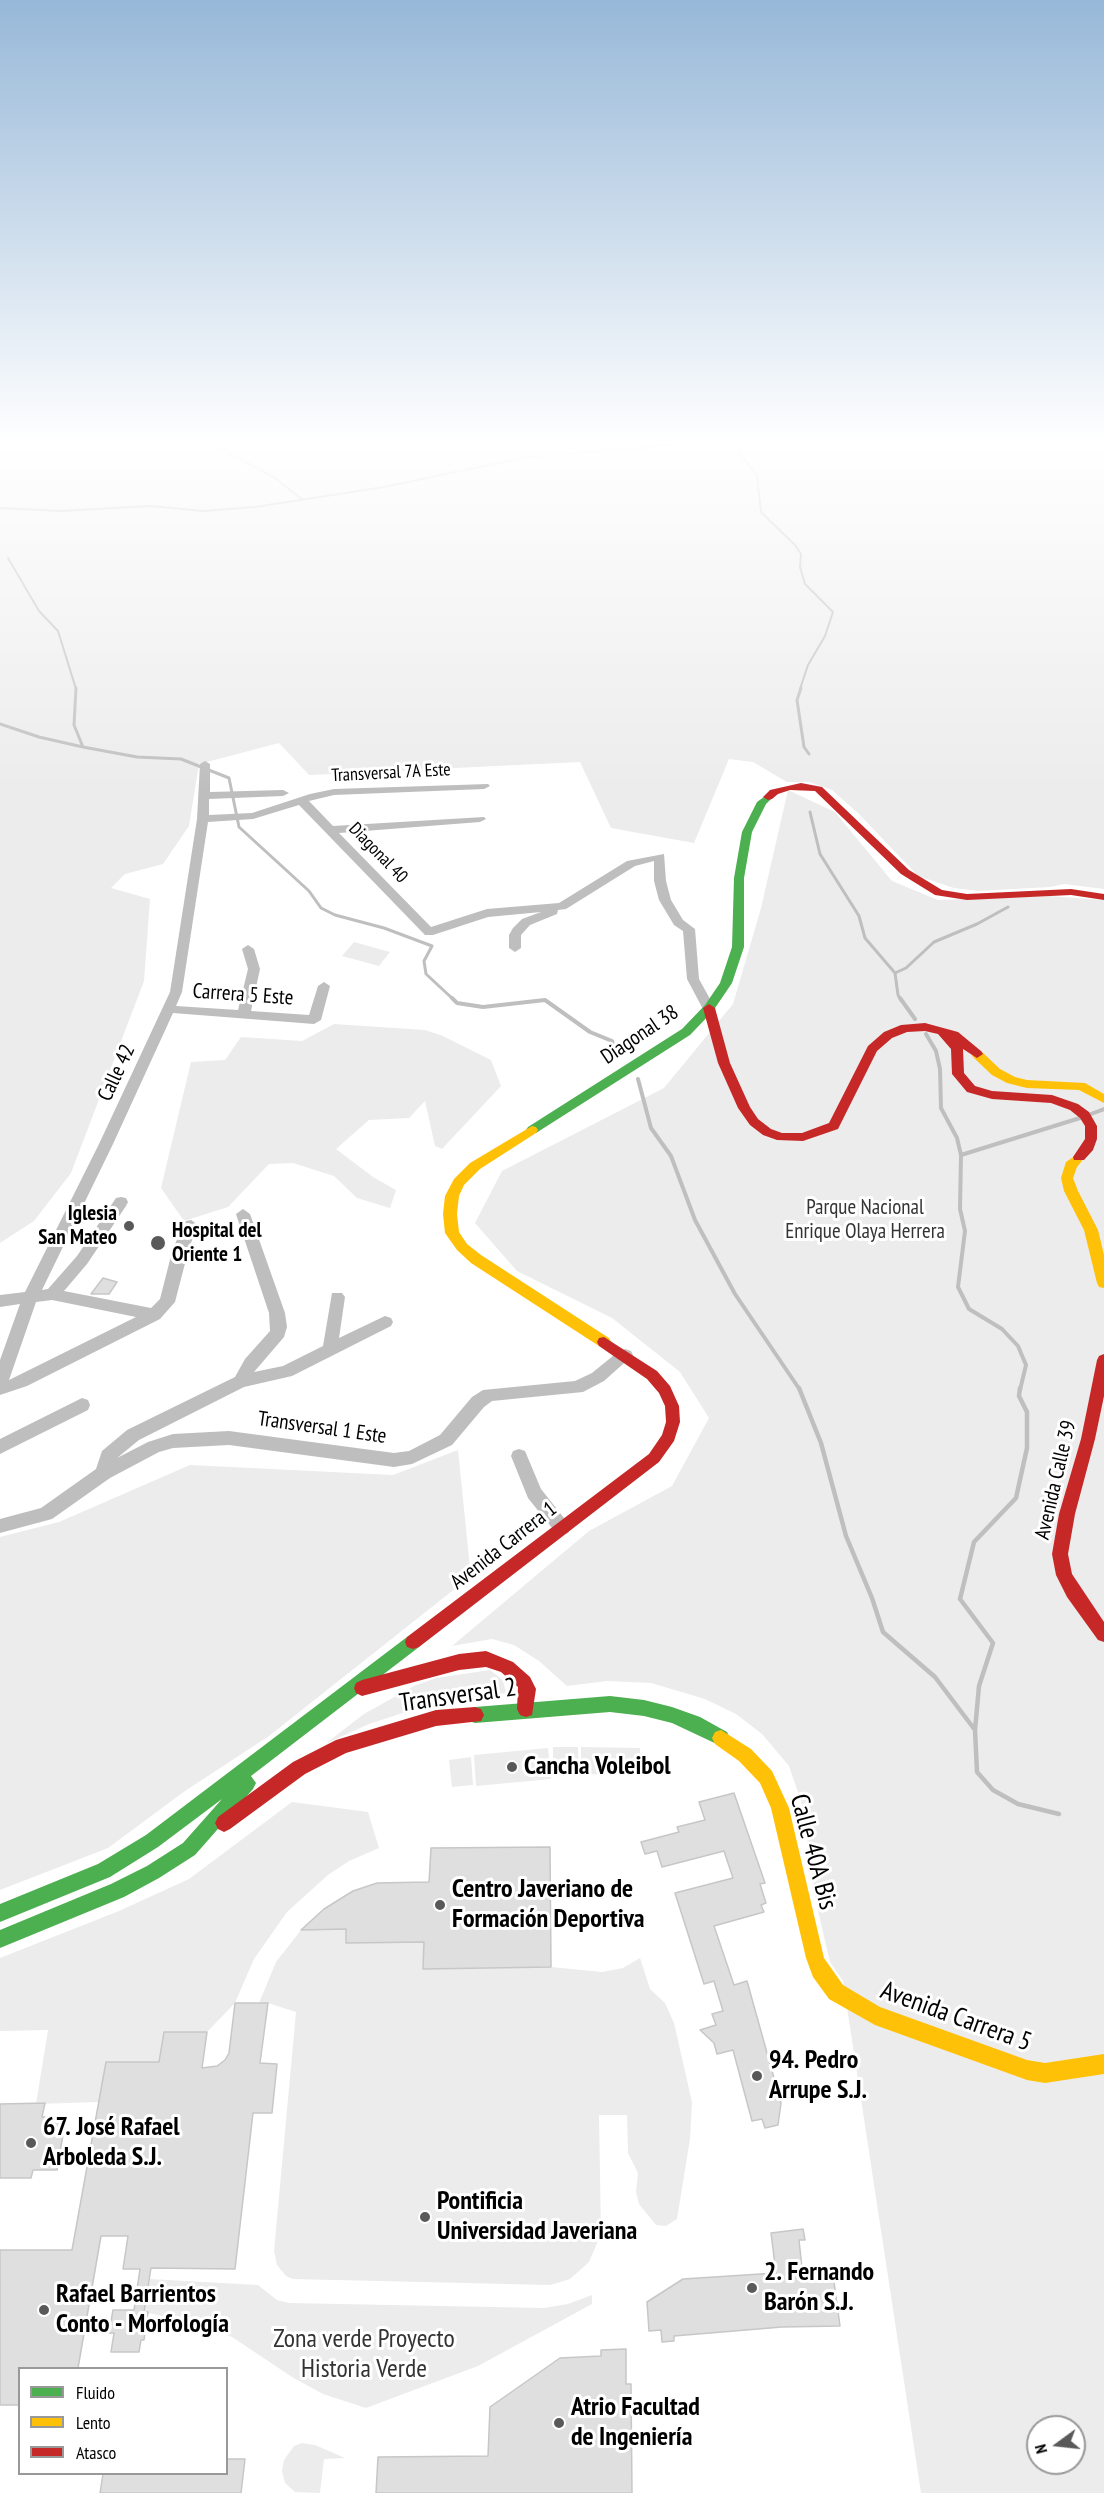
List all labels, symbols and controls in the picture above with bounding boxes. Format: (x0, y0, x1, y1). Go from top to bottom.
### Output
street label: Transversal 7A Este (331, 759, 451, 787)
street label: Diagonal 40 (344, 818, 412, 888)
street label: Carrera 5 Este (192, 979, 294, 1011)
street label: Diagonal 38 (596, 1000, 684, 1070)
street label: Calle 42 (93, 1041, 141, 1105)
park label: Parque Nacional Enrique Olaya Herrera (785, 1195, 945, 1245)
place label: Iglesia San Mateo (38, 1201, 117, 1251)
place label: Hospital del Oriente 1 (172, 1218, 262, 1268)
marker: Iglesia San Mateo (122, 1219, 136, 1233)
marker: Hospital del Oriente 1 (149, 1234, 167, 1252)
street label: Transversal 1 Este (256, 1406, 388, 1450)
street label: Avenida Calle 39 (1030, 1418, 1082, 1542)
street label: Avenida Carrera 1 (446, 1497, 562, 1595)
street label: Transversal 2 (398, 1672, 518, 1720)
place label: Cancha Voleibol (524, 1751, 671, 1783)
marker: Cancha Voleibol (505, 1760, 519, 1774)
street label: Calle 40A Bis (783, 1791, 843, 1913)
place label: Centro Javeriano de Formación Deportiva (452, 1874, 645, 1936)
marker: Centro Javeriano de Formación Deportiva (433, 1898, 447, 1912)
street label: Avenida Carrera 5 (876, 1975, 1036, 2059)
place label: 94. Pedro Arrupe S.J. (769, 2045, 867, 2106)
marker: 94. Pedro Arrupe S.J. (750, 2069, 764, 2083)
place label: 67. José Rafael Arboleda S.J. (43, 2112, 180, 2174)
marker: 67. José Rafael Arboleda S.J. (24, 2136, 38, 2150)
place label: Pontificia Universidad Javeriana (437, 2186, 637, 2248)
marker: Pontificia Universidad Javeriana (418, 2210, 432, 2224)
place label: 2. Fernando Barón S.J. (764, 2257, 874, 2318)
place label: Rafael Barrientos Conto - Morfología (56, 2279, 229, 2340)
marker: 2. Fernando Barón S.J. (745, 2281, 759, 2295)
marker: Rafael Barrientos Conto - Morfología (37, 2303, 51, 2317)
park label: Zona verde Proyecto Historia Verde (273, 2324, 455, 2386)
legend (18, 2367, 228, 2475)
text: Fluido (76, 2381, 115, 2404)
place label: Atrio Facultad de Ingeniería (571, 2392, 700, 2454)
text: Lento (76, 2411, 111, 2434)
north arrow (1026, 2415, 1086, 2475)
marker: Atrio Facultad de Ingeniería (552, 2416, 566, 2430)
text: Atasco (76, 2441, 116, 2464)
text: N (1030, 2442, 1051, 2456)

